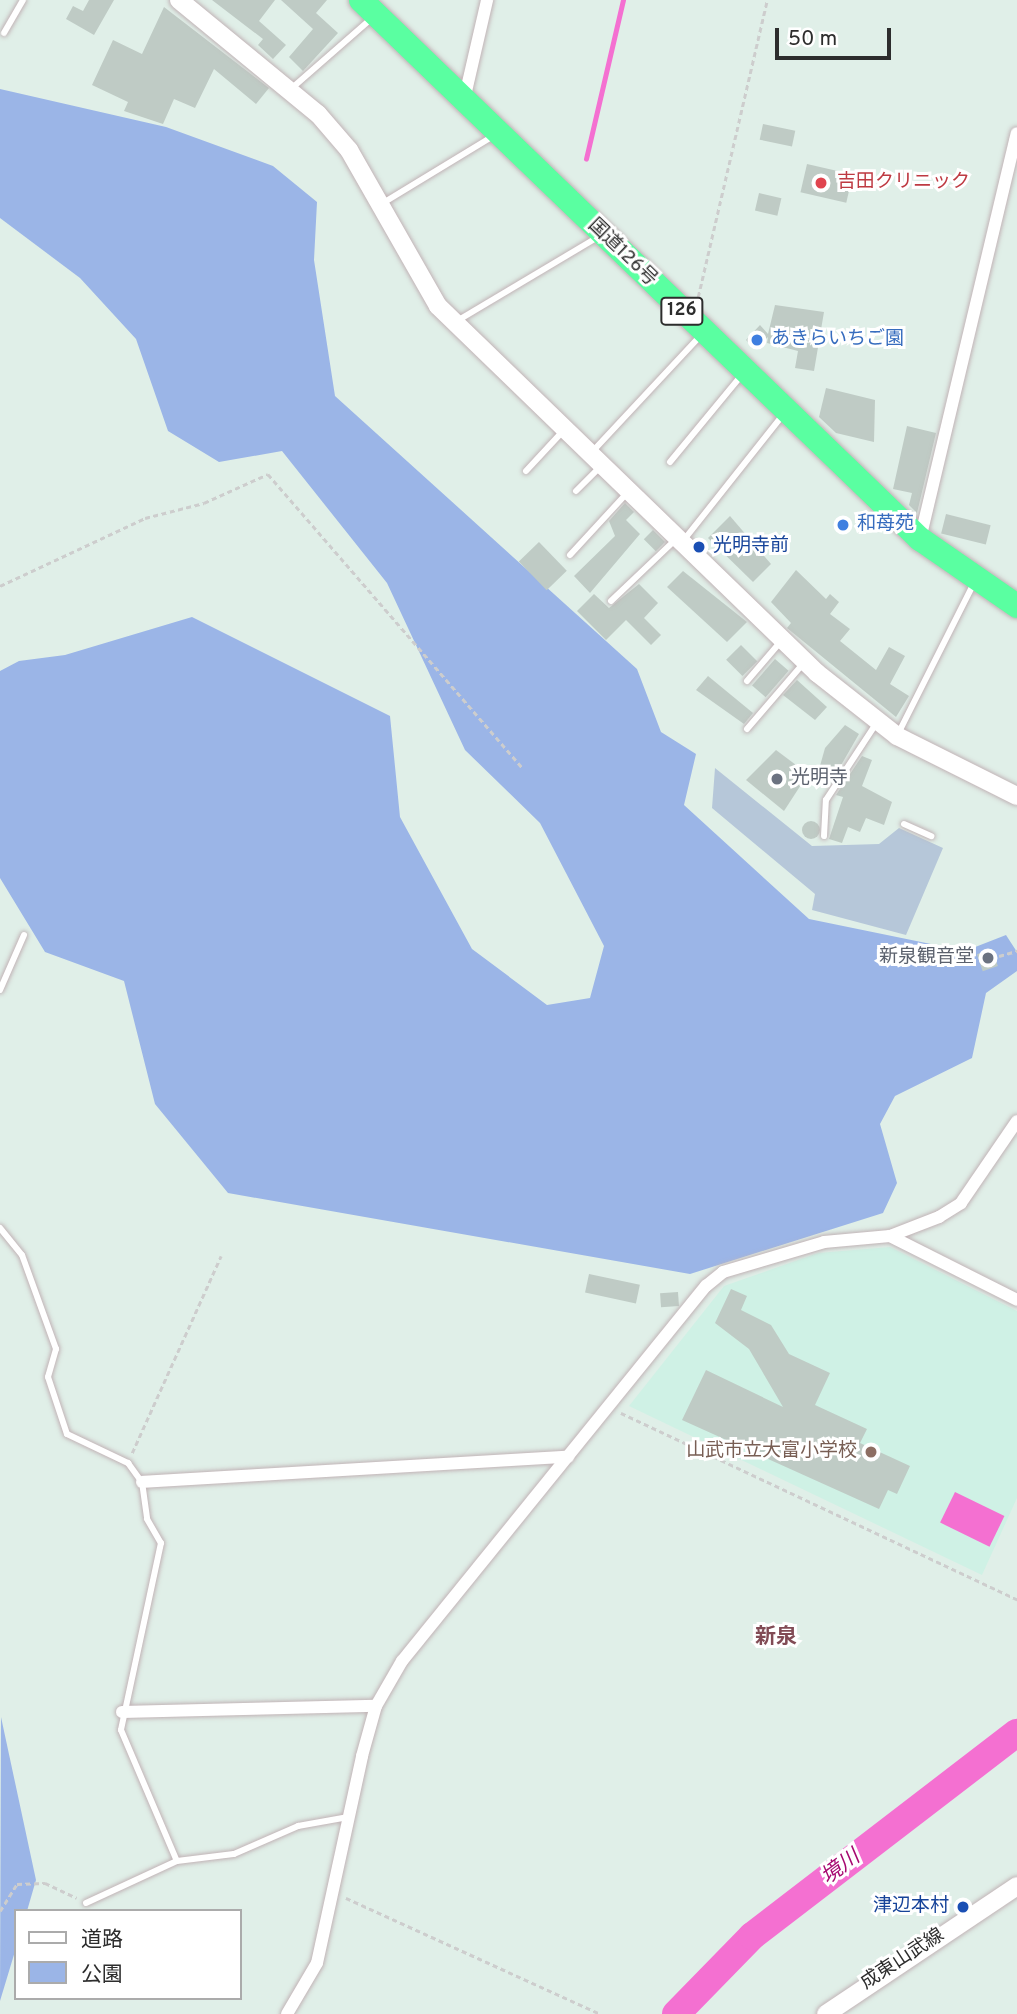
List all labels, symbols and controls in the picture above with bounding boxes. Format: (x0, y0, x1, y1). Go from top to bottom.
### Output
scale bar (779, 14, 894, 58)
text: 50 m (788, 26, 837, 53)
place label: 吉田クリニック (837, 172, 970, 194)
marker: 吉田クリニック (811, 173, 831, 193)
street label: 国道126号 (583, 215, 661, 291)
road number: 126 (659, 296, 705, 326)
place label: あきらいちご園 (771, 329, 904, 351)
marker: あきらいちご園 (749, 332, 765, 348)
place label: 和苺苑 (857, 514, 914, 536)
marker: 和苺苑 (835, 517, 851, 533)
place label: 光明寺前 (713, 536, 789, 558)
marker: 光明寺前 (691, 539, 707, 555)
place label: 光明寺 (791, 768, 848, 790)
marker: 光明寺 (769, 771, 785, 787)
place label: 新泉観音堂 (879, 947, 974, 969)
marker: 新泉観音堂 (980, 950, 996, 966)
place label: 山武市立大富小学校 (686, 1441, 857, 1463)
marker: 山武市立大富小学校 (863, 1444, 879, 1460)
district label: 新泉 (755, 1625, 797, 1651)
water label: 境川 (817, 1845, 865, 1891)
place label: 津辺本村 (873, 1896, 949, 1918)
marker: 津辺本村 (955, 1899, 971, 1915)
legend (14, 1909, 242, 2000)
street label: 成東山武線 (857, 1925, 949, 1995)
text: 道路 (81, 1927, 123, 1954)
text: 公園 (81, 1962, 123, 1989)

